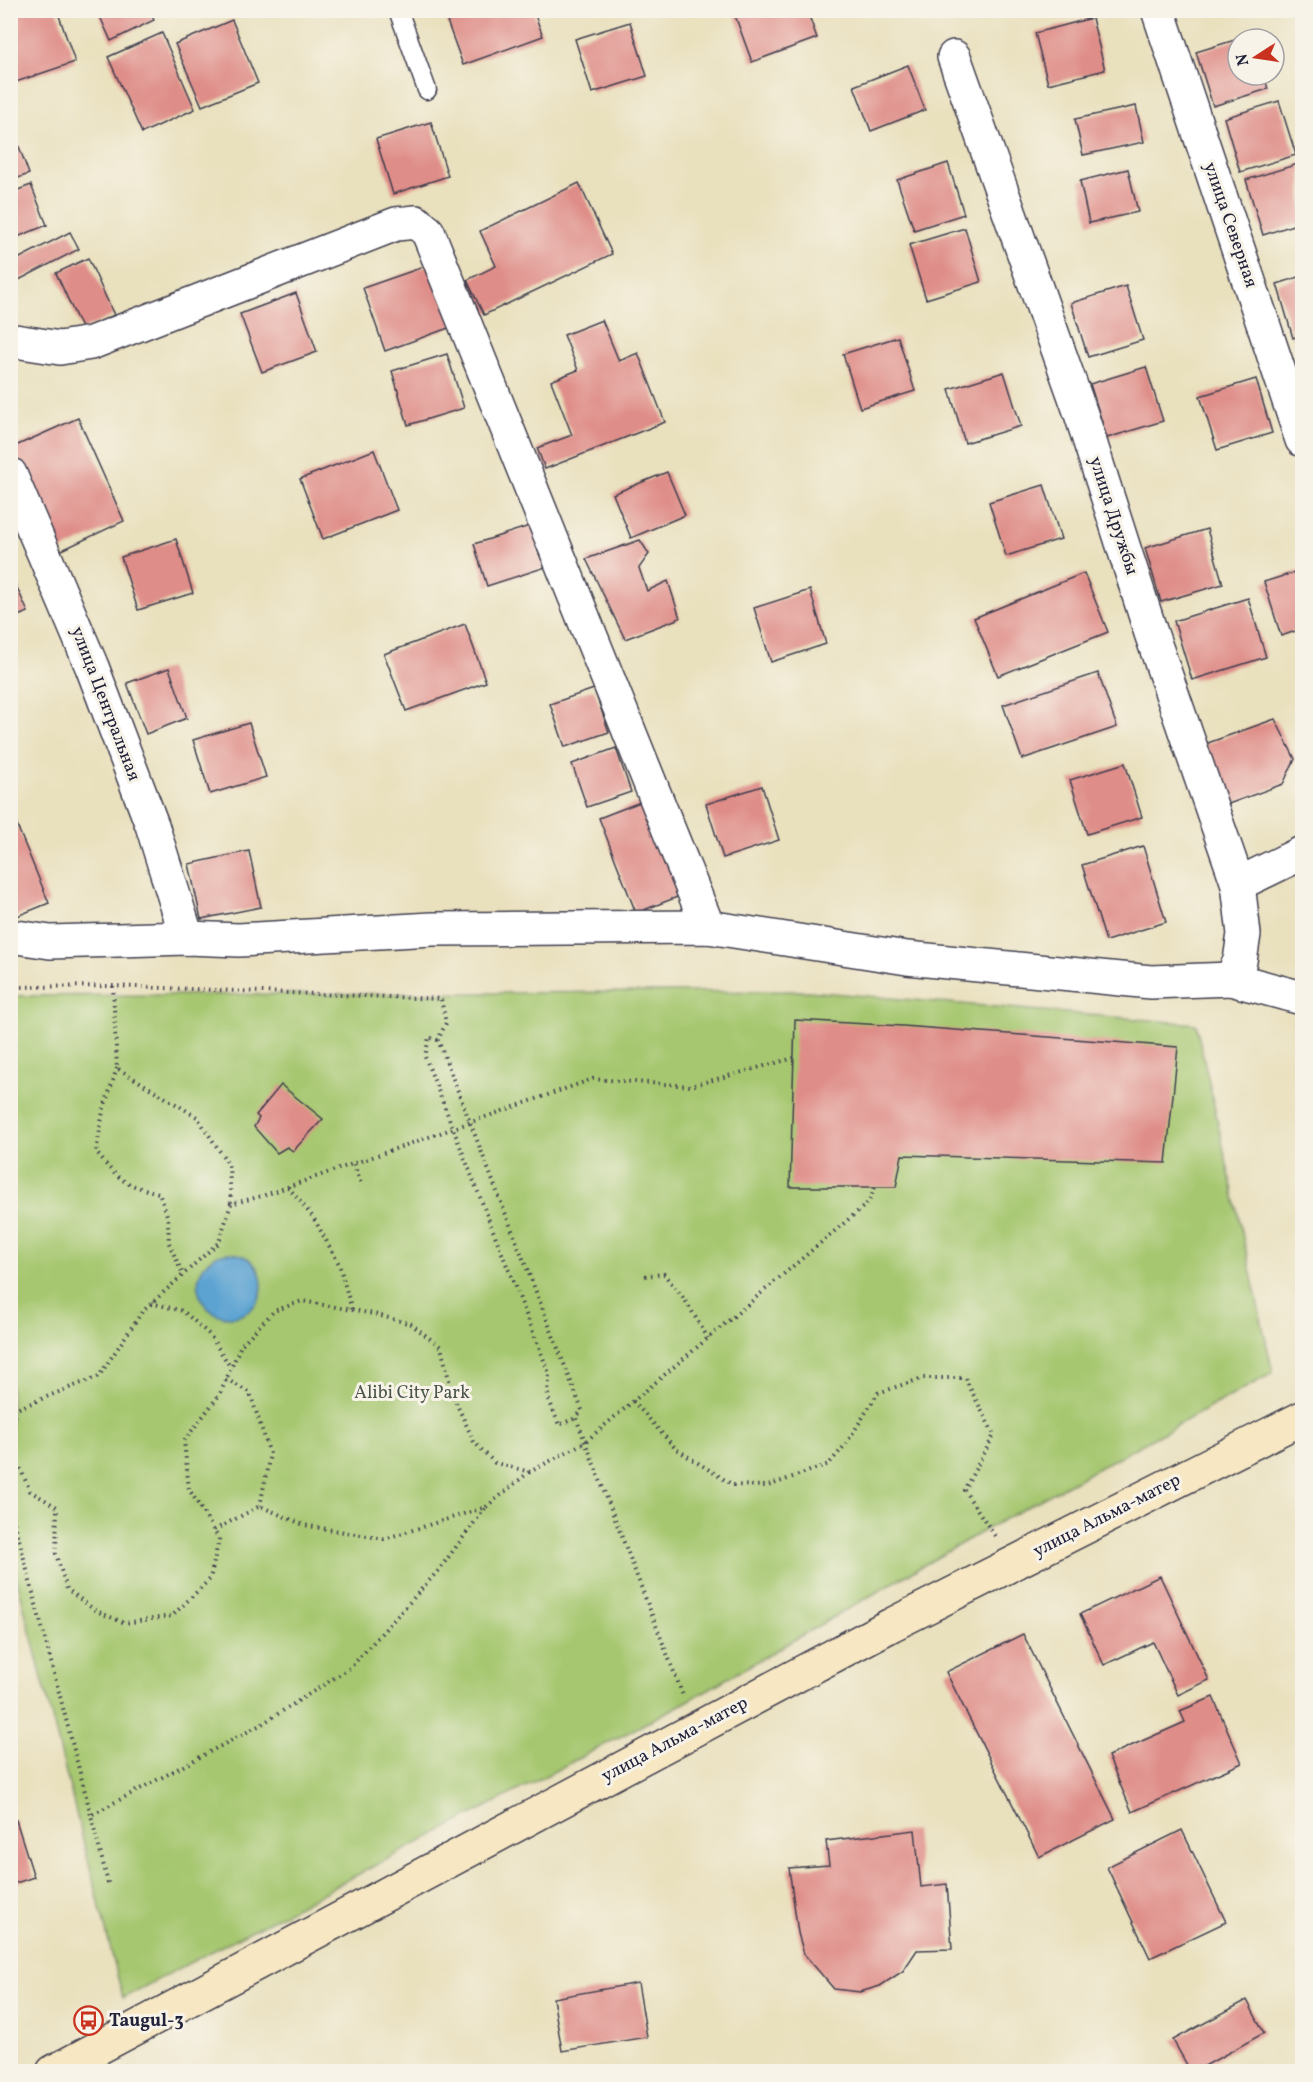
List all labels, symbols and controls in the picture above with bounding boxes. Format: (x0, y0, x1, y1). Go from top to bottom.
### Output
north arrow (1226, 27, 1286, 87)
text: N (1231, 51, 1255, 68)
street label: улица Северная (1197, 159, 1263, 291)
street label: улица Дружбы (1082, 454, 1144, 579)
street label: улица Центральная (64, 623, 146, 785)
park label: Alibi City Park (354, 1381, 470, 1406)
street label: улица Альма-матер (1029, 1468, 1185, 1564)
street label: улица Альма-матер (597, 1691, 753, 1789)
bus stop icon: Taugul-3 (72, 2005, 104, 2037)
place label: Taugul-3 (109, 2009, 184, 2034)

